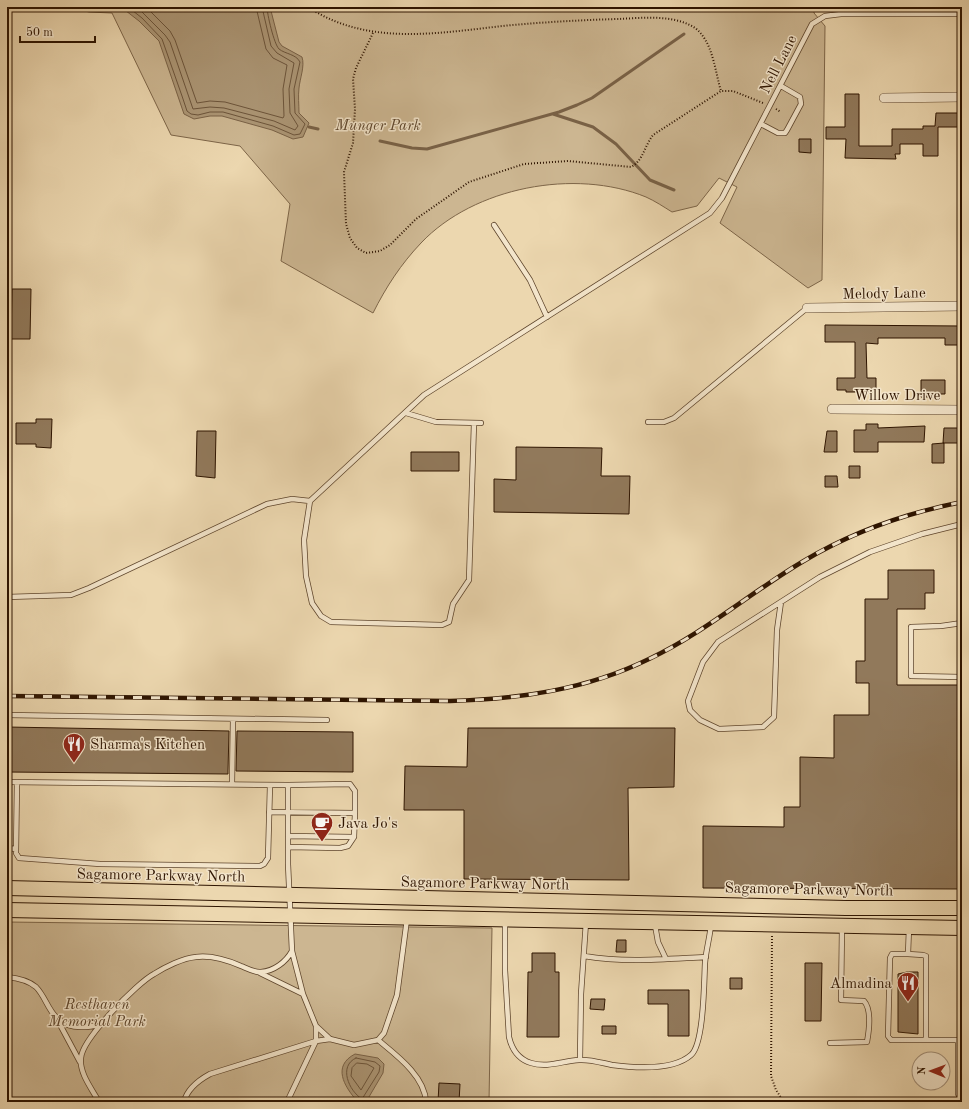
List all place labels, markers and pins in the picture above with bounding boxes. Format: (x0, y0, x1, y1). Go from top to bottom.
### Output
restaurant icon: Sharma's Kitchen (61, 731, 87, 764)
place label: Sharma's Kitchen (90, 738, 205, 753)
cafe icon: Java Jo's (309, 810, 335, 843)
place label: Java Jo's (338, 817, 398, 832)
restaurant icon: Almadina (895, 970, 921, 1003)
place label: Almadina (830, 977, 893, 992)

